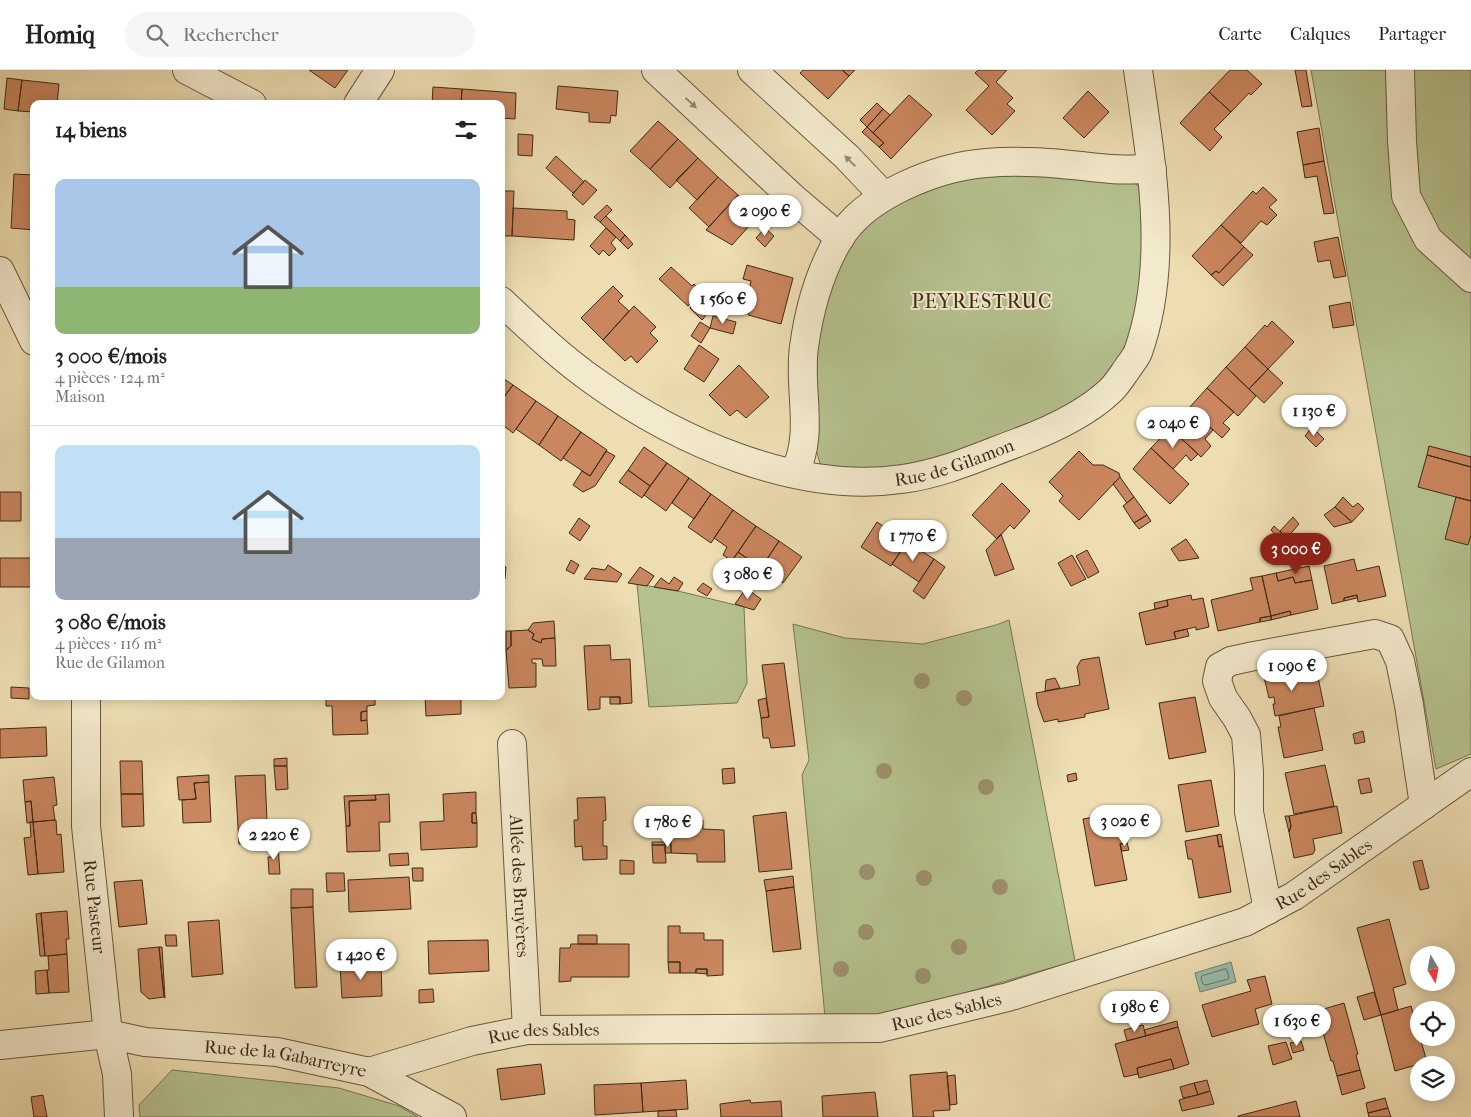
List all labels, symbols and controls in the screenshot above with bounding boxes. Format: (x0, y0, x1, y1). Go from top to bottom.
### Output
search box (125, 12, 475, 57)
text: Homiq (25, 21, 95, 49)
icon: search (143, 21, 171, 49)
text: Rechercher (183, 24, 279, 46)
text: Carte (1219, 24, 1262, 45)
text: Calques (1290, 24, 1350, 45)
text: Partager (1378, 24, 1446, 45)
one-way arrow (685, 97, 697, 109)
icon: filters (452, 116, 480, 144)
text: 14 biens (55, 118, 127, 142)
one-way arrow (844, 155, 856, 167)
pin: 2 090 € (719, 194, 811, 237)
text: 2 090 € (740, 201, 790, 220)
icon: home (223, 212, 313, 302)
pin: 1 560 € (677, 282, 769, 325)
text: 1 560 € (700, 289, 746, 308)
district label: PEYRESTRUC (912, 290, 1052, 313)
text: 3 000 €/mois (55, 344, 167, 368)
text: 4 pièces · 124 m² (55, 368, 165, 387)
text: Maison (55, 387, 105, 406)
pin: 1 130 € (1268, 394, 1360, 437)
text: 1 130 € (1292, 401, 1336, 420)
pin: 2 040 € (1127, 406, 1219, 449)
text: 2 040 € (1147, 413, 1199, 432)
street label: Rue de Gilamon (893, 435, 1018, 491)
icon: home (223, 477, 313, 567)
pin: 1 770 € (867, 520, 959, 562)
text: 1 770 € (890, 526, 936, 545)
pin: 3 000 € (1250, 532, 1342, 575)
text: 3 000 € (1271, 539, 1321, 558)
pin: 3 080 € (702, 558, 794, 600)
text: 3 080 € (724, 564, 772, 583)
text: 3 080 €/mois (55, 610, 166, 634)
text: 4 pièces · 116 m² (55, 634, 161, 653)
pin: 1 090 € (1246, 650, 1338, 692)
text: Rue de Gilamon (55, 653, 165, 672)
text: 1 090 € (1268, 656, 1316, 675)
pin: 3 020 € (1079, 804, 1171, 847)
pin: 1 780 € (622, 806, 714, 848)
text: 3 020 € (1101, 811, 1149, 830)
text: 1 780 € (645, 812, 691, 831)
street label: Allée des Bruyères (505, 813, 533, 958)
pin: 2 220 € (228, 818, 320, 861)
text: 2 220 € (249, 825, 299, 844)
street label: Rue des Sables (1272, 834, 1377, 915)
street label: Rue Pasteur (79, 859, 109, 955)
pin: 1 420 € (315, 938, 407, 981)
text: 1 420 € (337, 945, 385, 964)
north arrow (1410, 946, 1455, 991)
map controls (1410, 946, 1455, 1101)
street label: Rue des Sables (890, 989, 1004, 1036)
pin: 1 980 € (1089, 990, 1181, 1033)
text: 1 980 € (1111, 997, 1159, 1016)
button: locate (1410, 1001, 1455, 1046)
pin: 1 630 € (1251, 1004, 1343, 1047)
text: 1 630 € (1274, 1011, 1320, 1030)
street label: Rue des Sables (486, 1020, 600, 1049)
street label: Rue de la Gabarreyre (204, 1037, 368, 1082)
button: layers (1410, 1056, 1455, 1101)

